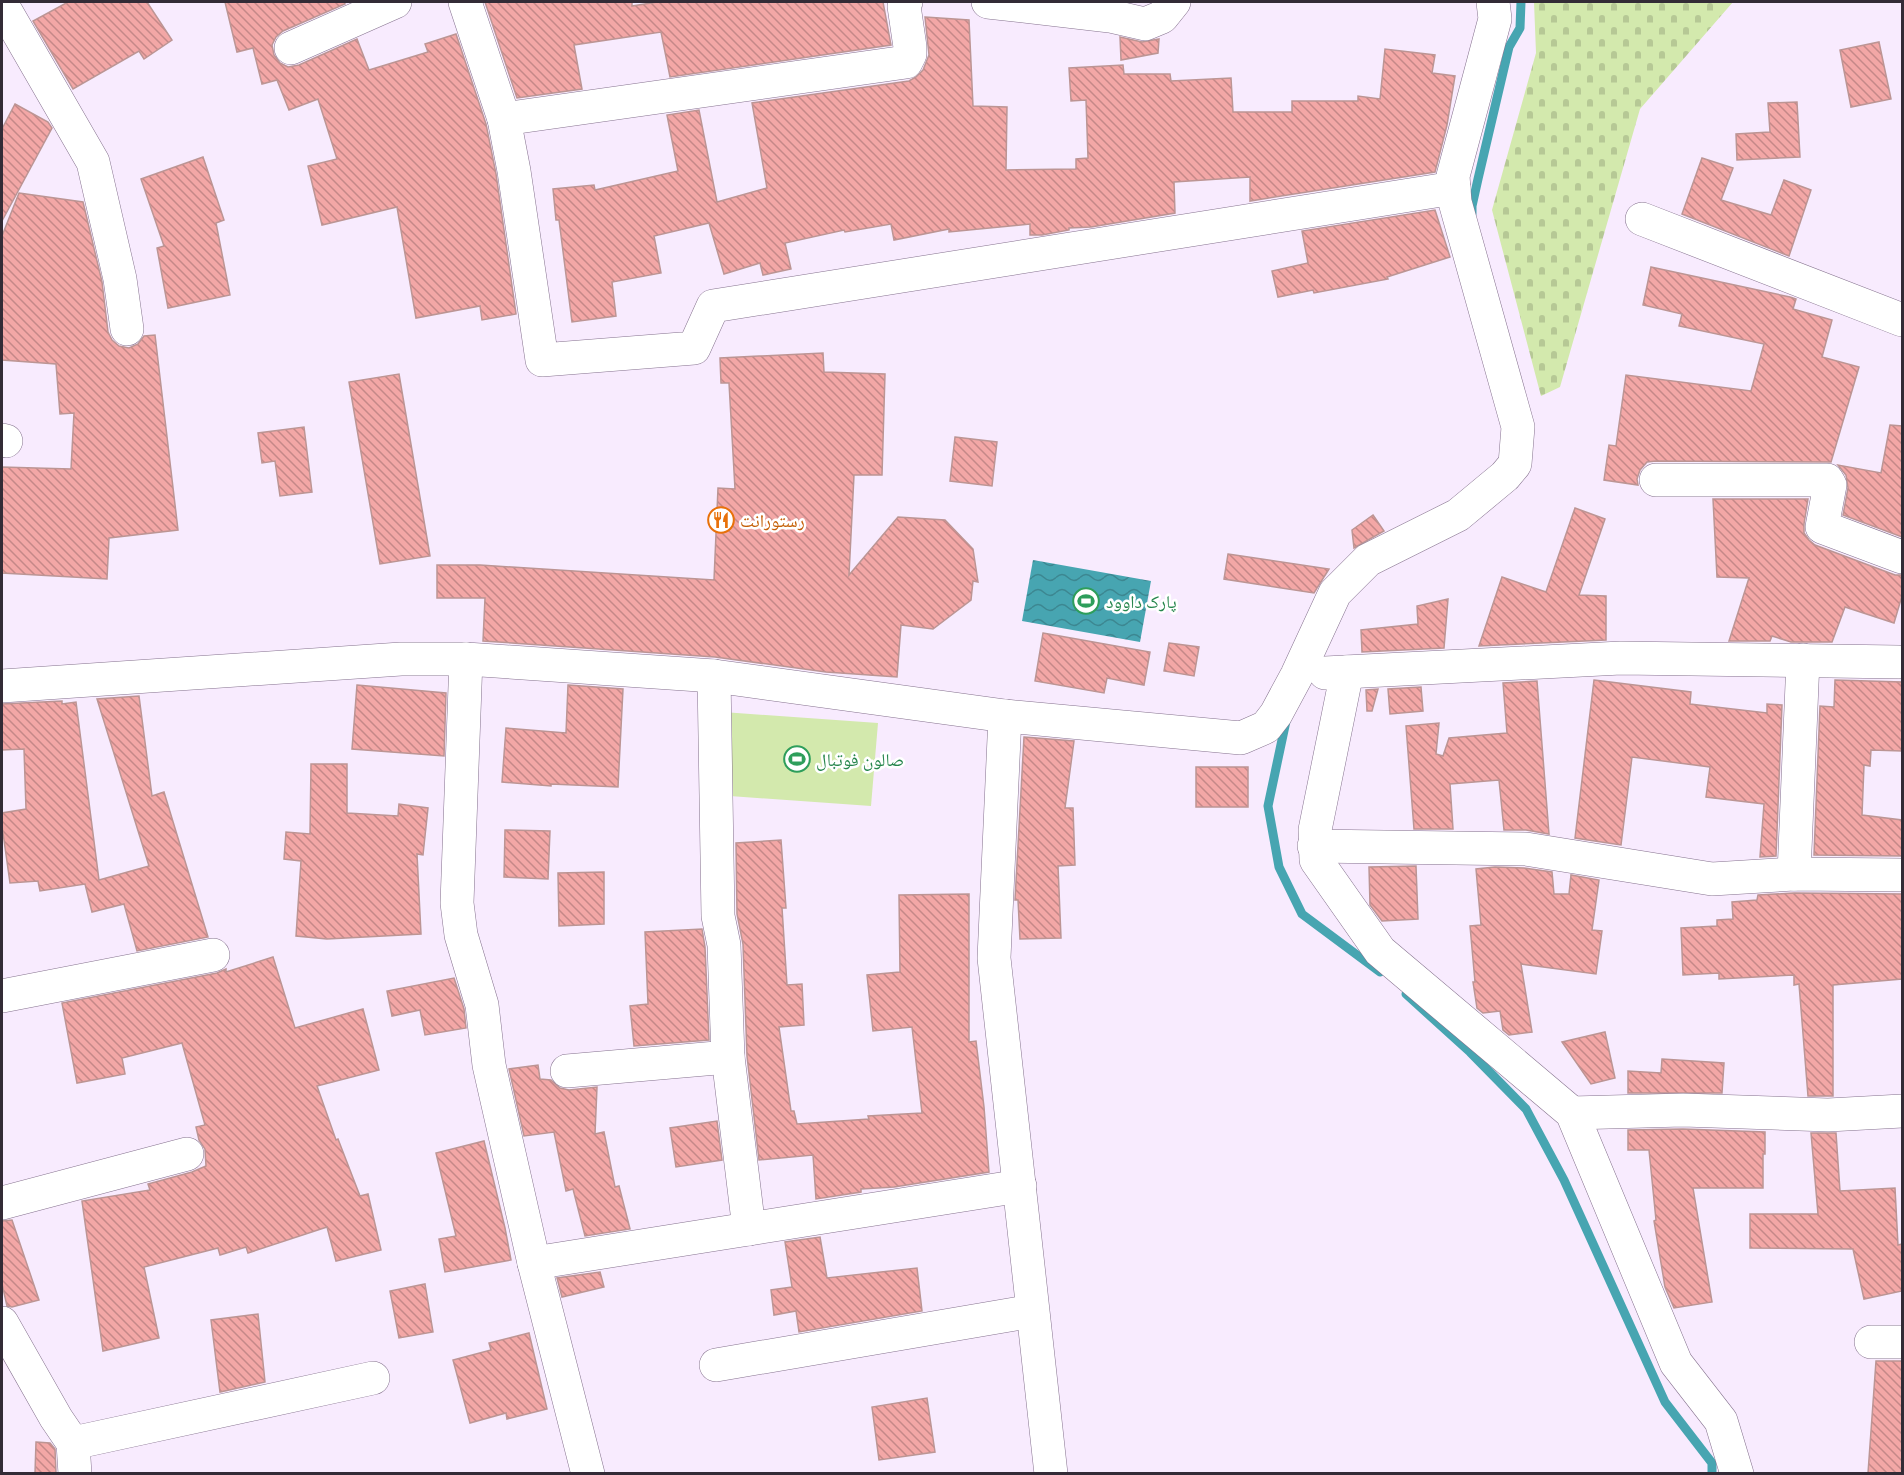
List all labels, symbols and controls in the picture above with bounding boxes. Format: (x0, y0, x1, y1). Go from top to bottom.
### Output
restaurant icon: رستورانت (706, 505, 736, 535)
place label: رستورانت (740, 507, 805, 534)
sports icon: پارک داوود (1071, 586, 1101, 616)
place label: پارک داوود (1106, 588, 1177, 615)
sports icon: صالون فوتبال (782, 744, 812, 774)
place label: صالون فوتبال (816, 746, 904, 773)

